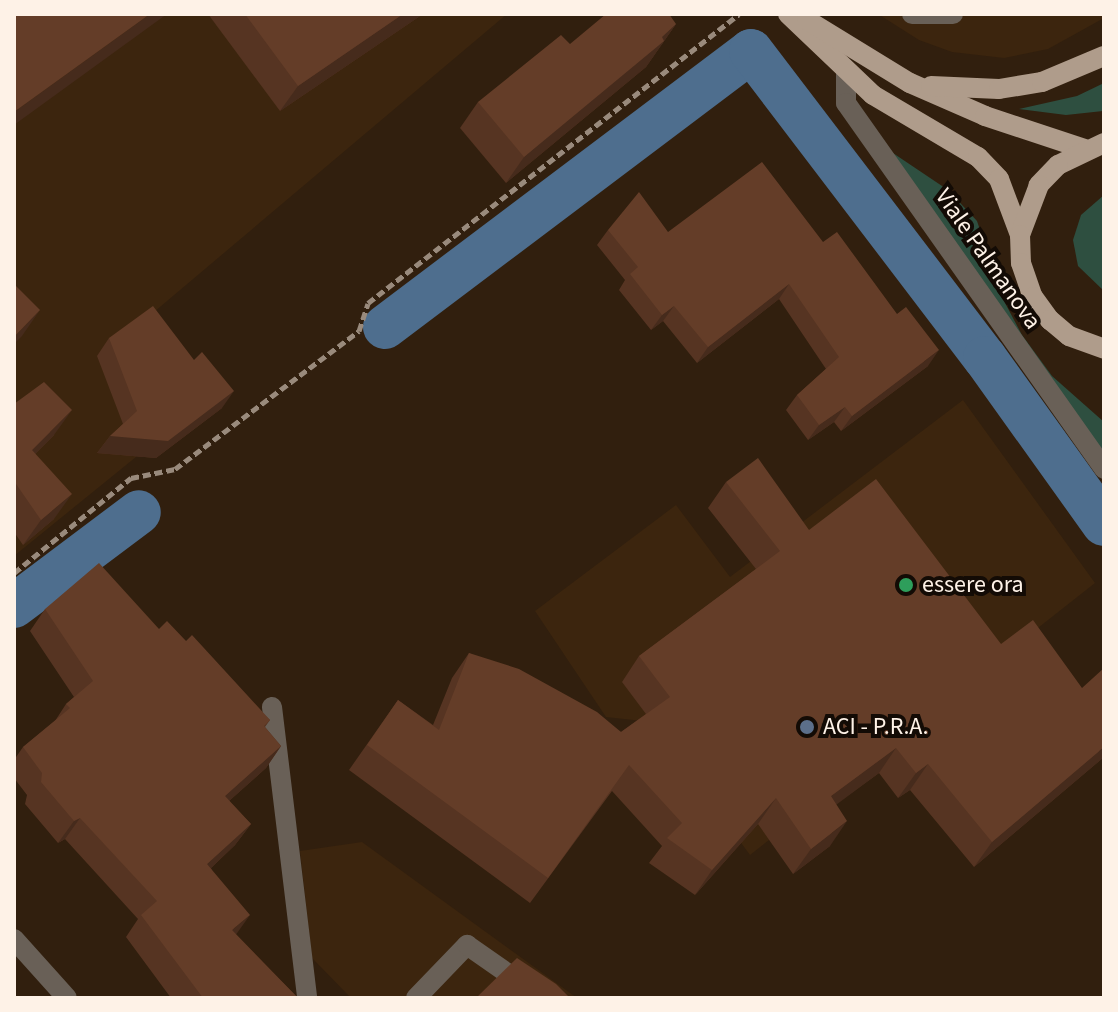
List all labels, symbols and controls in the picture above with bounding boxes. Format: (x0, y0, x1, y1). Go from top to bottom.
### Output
street label: Viale Palmanova (929, 183, 1047, 335)
place label: essere ora (922, 571, 1024, 599)
marker: essere ora (897, 576, 915, 594)
place label: ACI - P.R.A. (823, 713, 928, 741)
marker: ACI - P.R.A. (798, 718, 816, 736)

